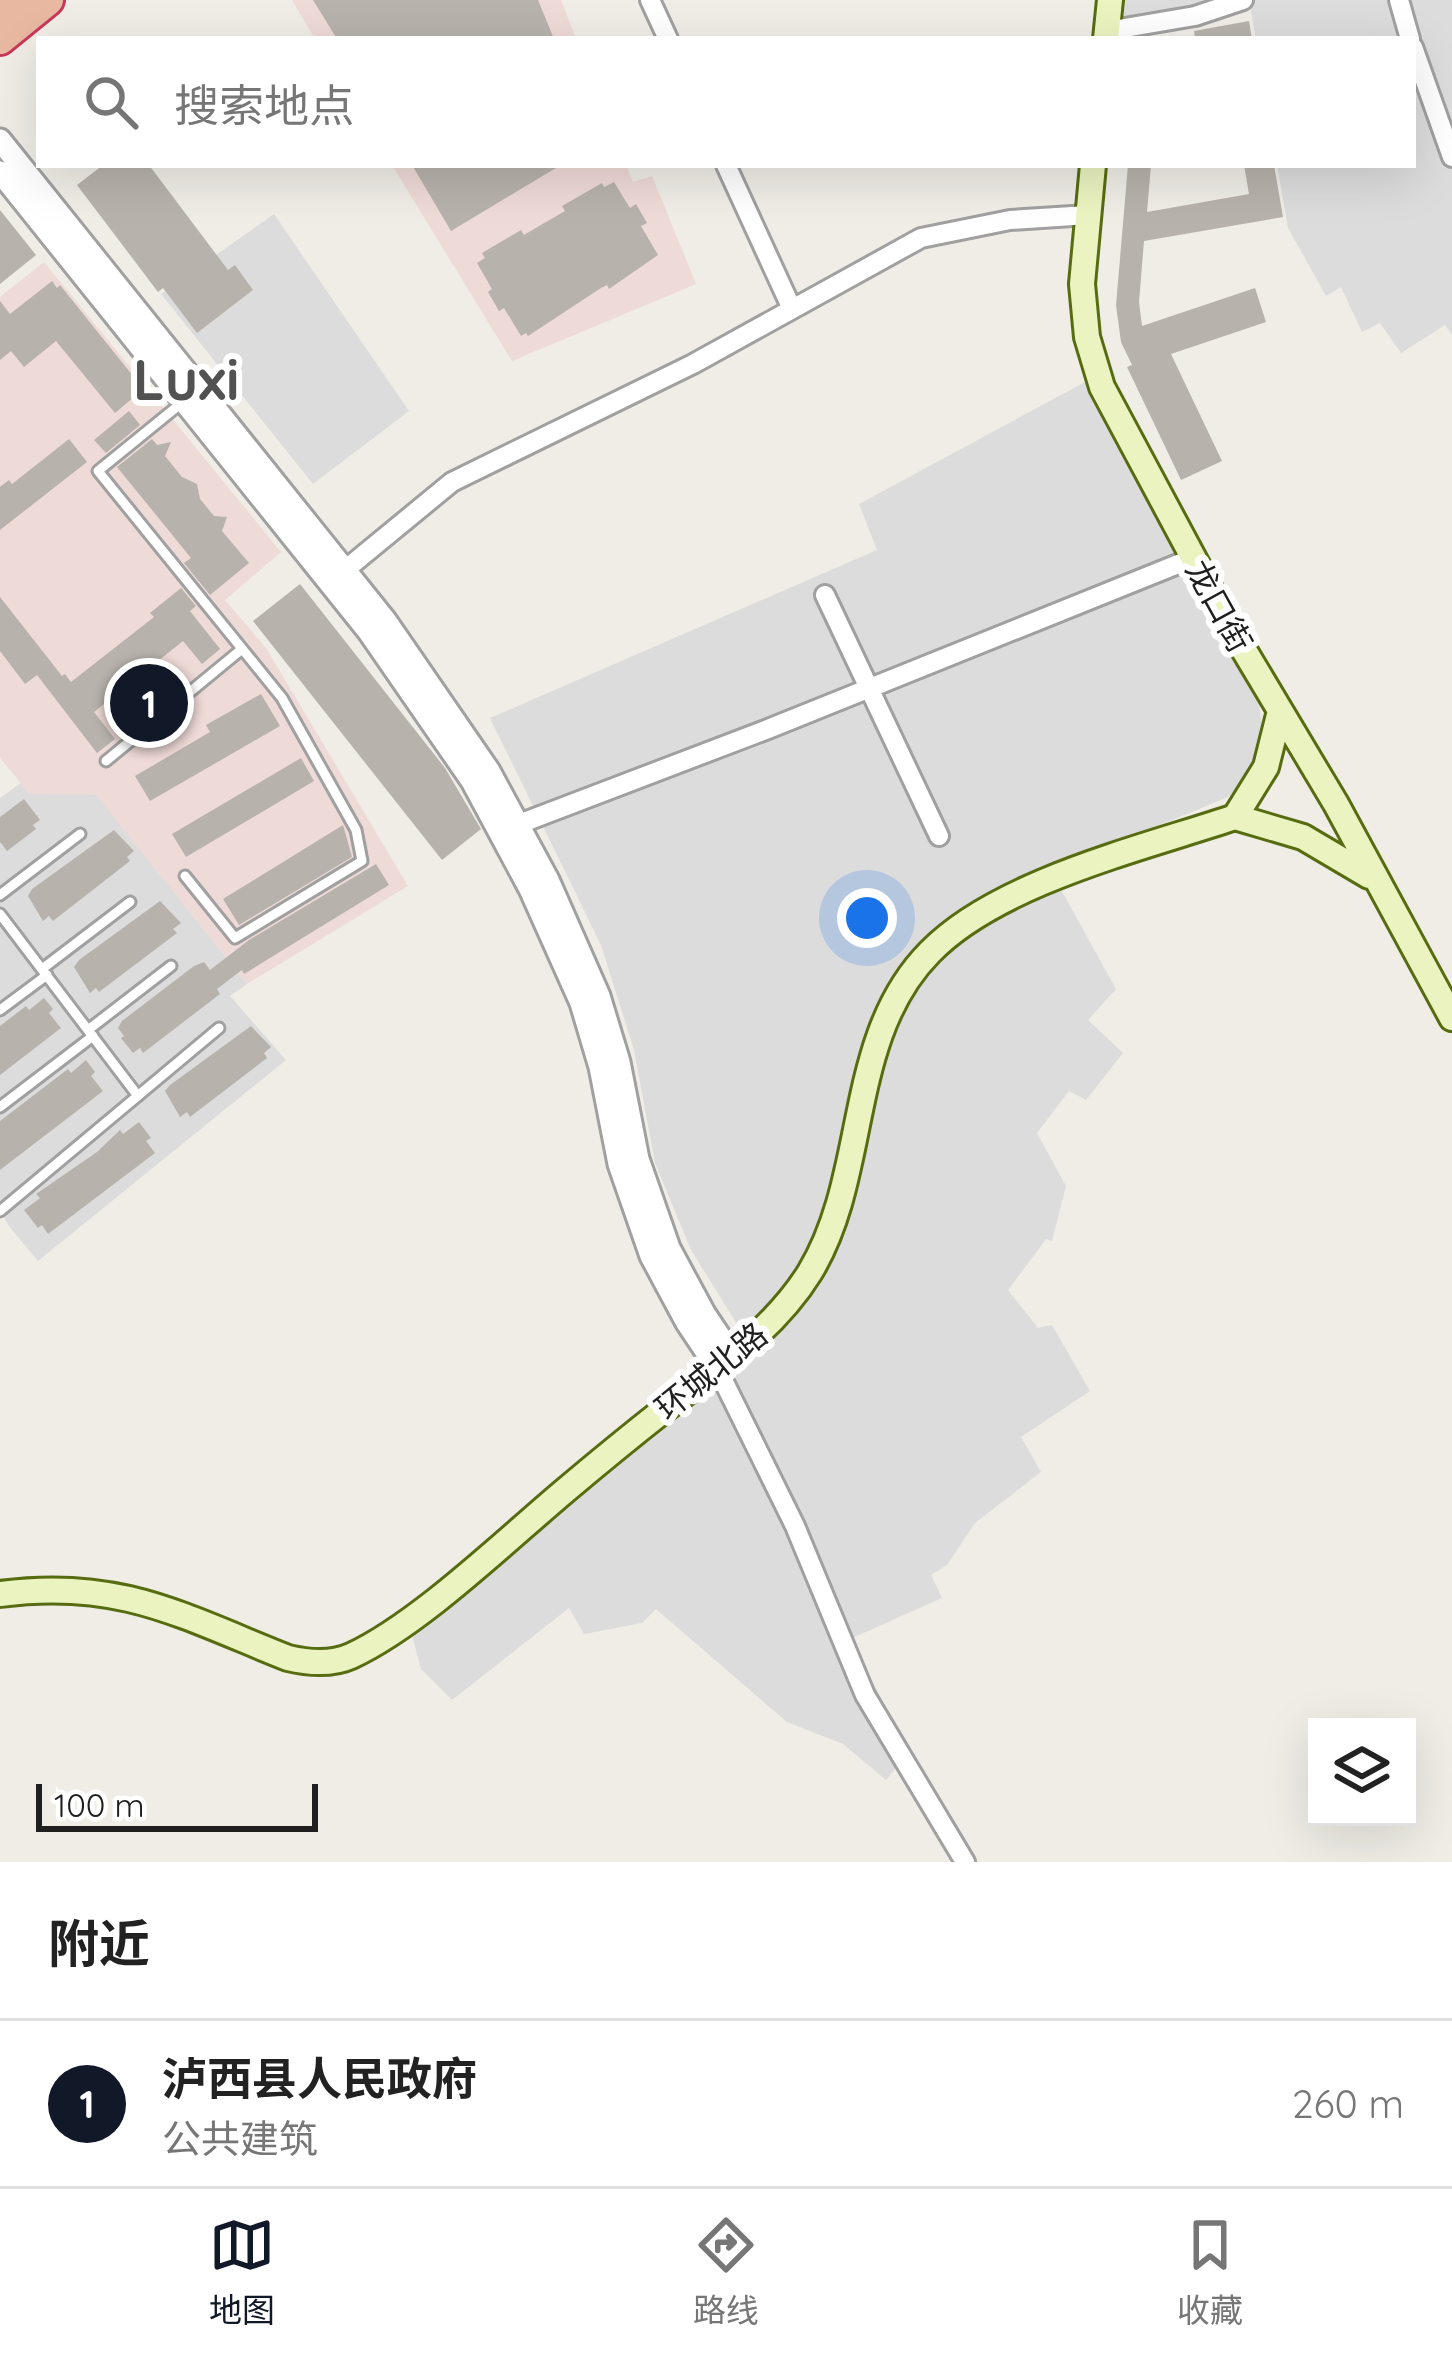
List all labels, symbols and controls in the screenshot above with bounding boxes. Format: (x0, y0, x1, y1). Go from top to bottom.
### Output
search box (36, 36, 1416, 168)
icon: search (78, 69, 144, 135)
text: 搜索地点 (174, 77, 354, 133)
district label: Luxi (133, 343, 239, 414)
street label: 龙口街 (1178, 553, 1261, 659)
pin: 1 (110, 658, 188, 748)
your location (837, 888, 897, 948)
street label: 环城北路 (646, 1313, 775, 1428)
map controls (1308, 1718, 1416, 1826)
button: layers (1308, 1718, 1416, 1826)
scale bar (36, 1778, 318, 1831)
text: 100 m (54, 1784, 145, 1825)
text: 附近 (48, 1911, 150, 1975)
text: 泸西县人民政府 (162, 2050, 477, 2106)
text: 1 (79, 2079, 95, 2128)
text: 260 m (1292, 2079, 1404, 2128)
text: 公共建筑 (162, 2114, 318, 2163)
tab: 地图 (209, 2212, 275, 2332)
tab: 路线 (693, 2212, 759, 2332)
tab: 收藏 (1177, 2212, 1243, 2332)

